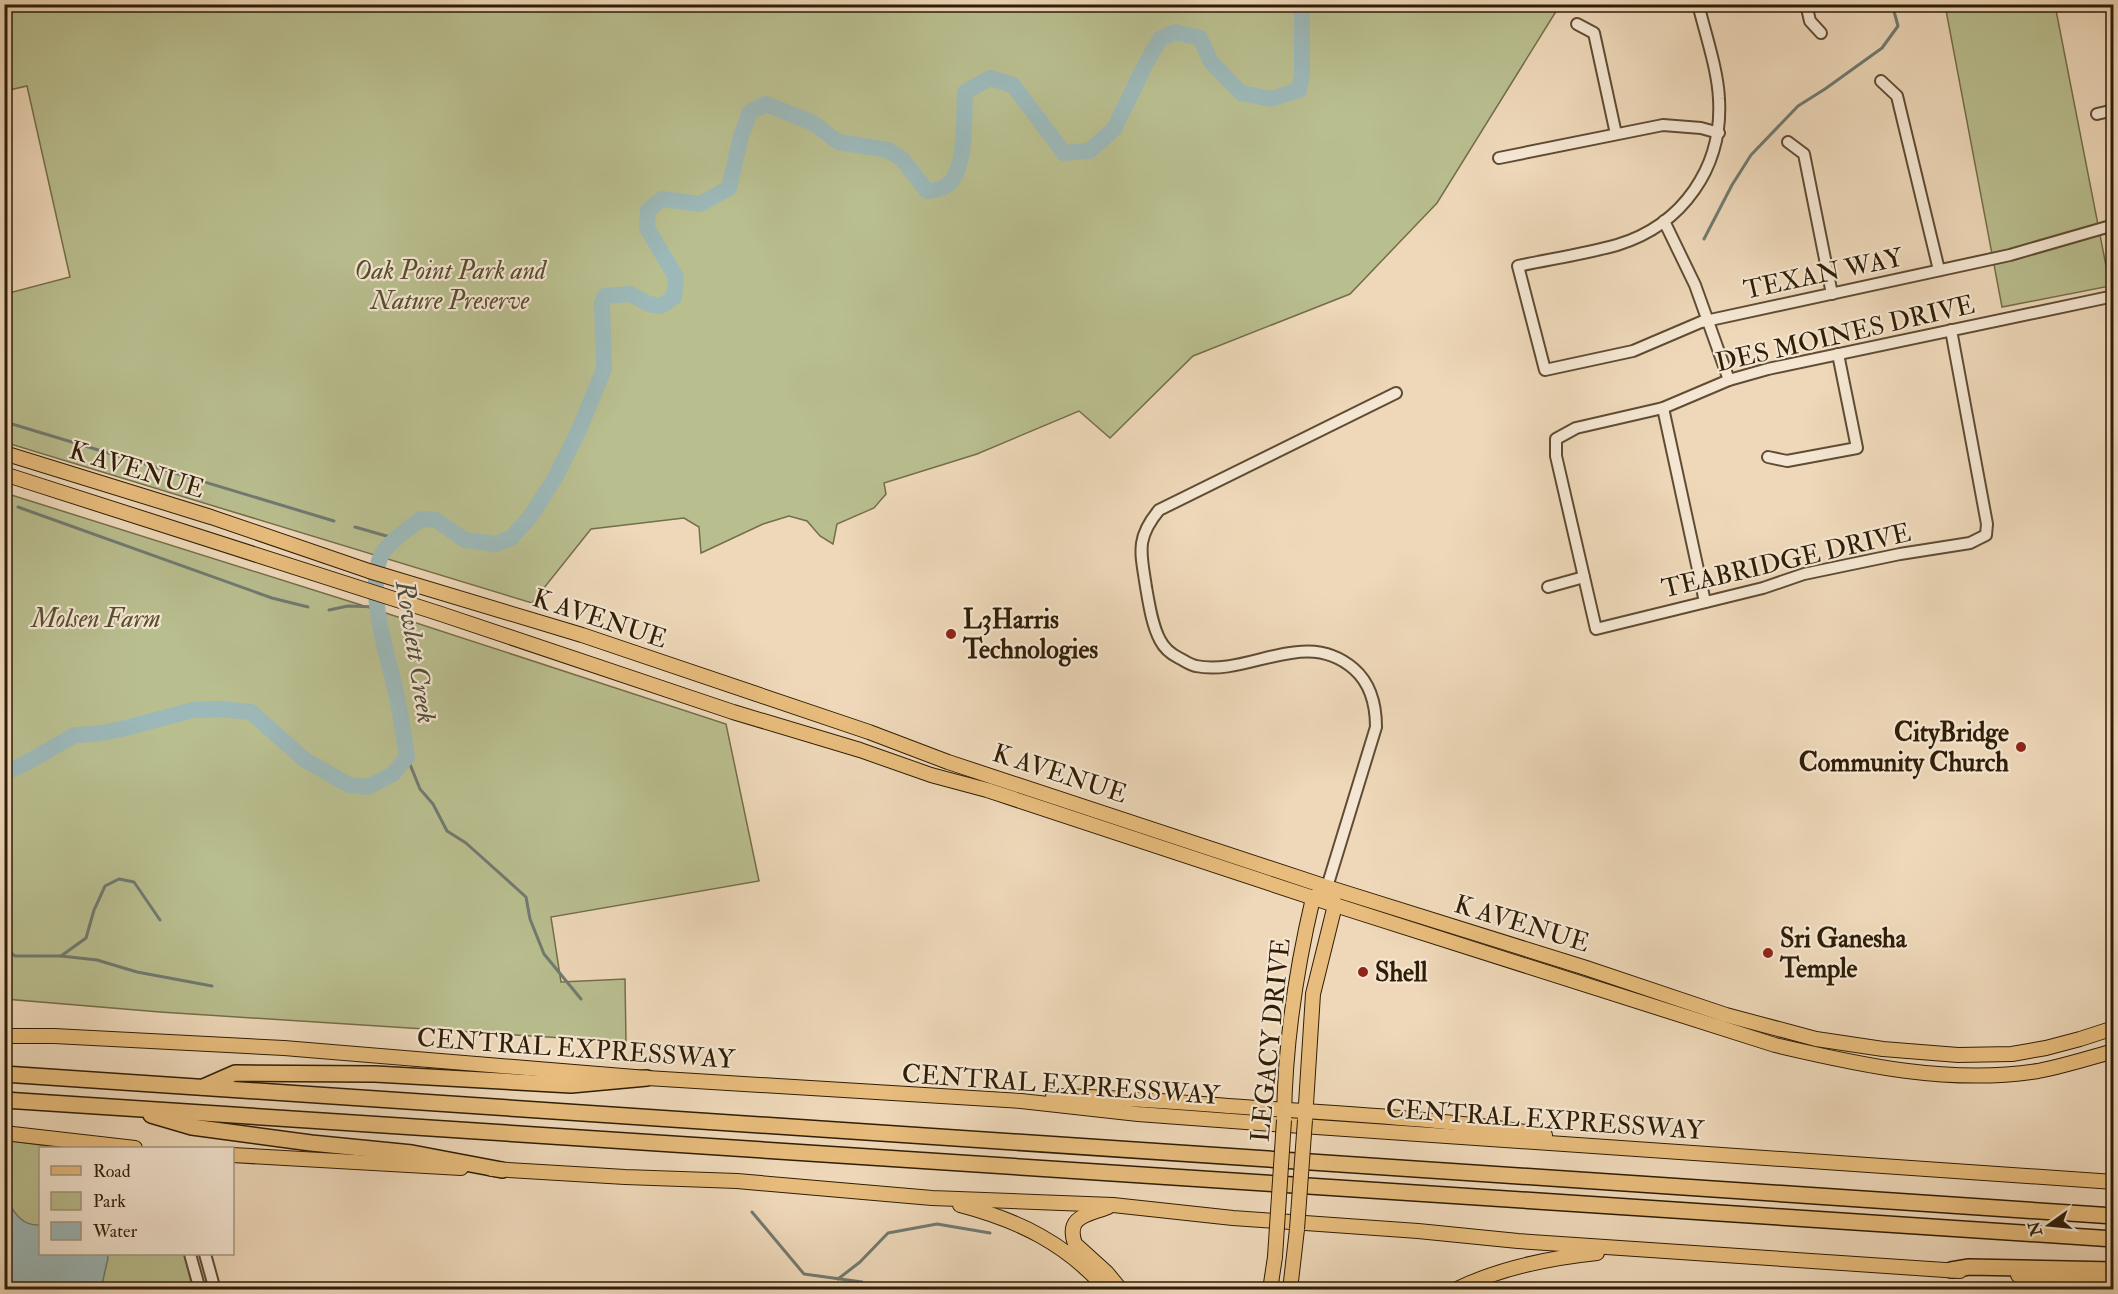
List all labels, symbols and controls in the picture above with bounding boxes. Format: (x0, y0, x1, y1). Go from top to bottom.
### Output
street label: TEXAN WAY (1741, 241, 1907, 306)
park label: Oak Point Park and Nature Preserve (354, 255, 548, 317)
street label: DES MOINES DRIVE (1713, 289, 1978, 379)
street label: K AVENUE (65, 434, 208, 506)
street label: TEABRIDGE DRIVE (1658, 517, 1914, 605)
water label: Rowlett Creek (388, 577, 443, 726)
street label: K AVENUE (528, 582, 671, 656)
park label: Molsen Farm (29, 603, 161, 635)
place label: L3Harris Technologies (962, 604, 1098, 667)
marker: L3Harris Technologies (944, 627, 958, 641)
place label: CityBridge Community Church (1799, 717, 2009, 780)
street label: K AVENUE (988, 737, 1131, 811)
marker: CityBridge Community Church (2014, 740, 2028, 754)
street label: K AVENUE (1450, 888, 1593, 960)
place label: Sri Ganesha Temple (1779, 923, 1908, 986)
street label: LEGACY DRIVE (1244, 937, 1298, 1144)
marker: Sri Ganesha Temple (1761, 946, 1775, 960)
place label: Shell (1375, 957, 1428, 989)
marker: Shell (1356, 965, 1370, 979)
street label: CENTRAL EXPRESSWAY (416, 1022, 737, 1076)
street label: CENTRAL EXPRESSWAY (901, 1058, 1222, 1112)
street label: CENTRAL EXPRESSWAY (1385, 1093, 1706, 1147)
legend (39, 1147, 234, 1255)
text: Road (93, 1160, 131, 1183)
text: Park (93, 1190, 126, 1213)
north arrow (2019, 1195, 2079, 1255)
text: N (2024, 1218, 2047, 1239)
text: Water (92, 1220, 137, 1243)

